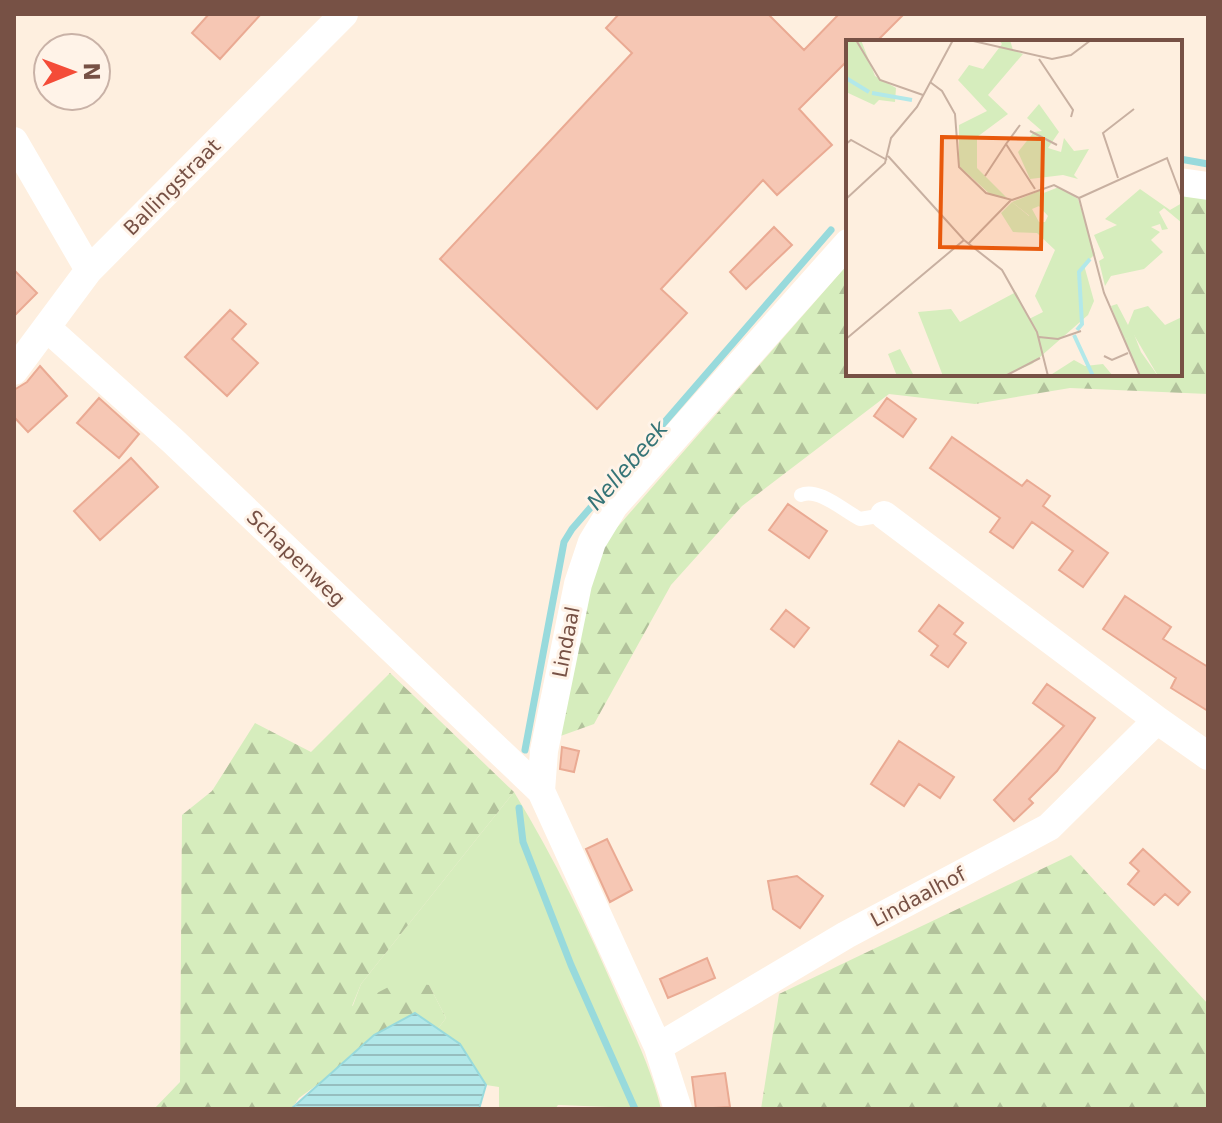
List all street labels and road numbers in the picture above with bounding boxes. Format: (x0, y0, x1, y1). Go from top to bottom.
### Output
street label: Ballingstraat (119, 134, 225, 240)
street label: Schapenweg (242, 505, 350, 611)
street label: Lindaal (547, 604, 585, 680)
street label: Lindaalhof (866, 862, 970, 932)

